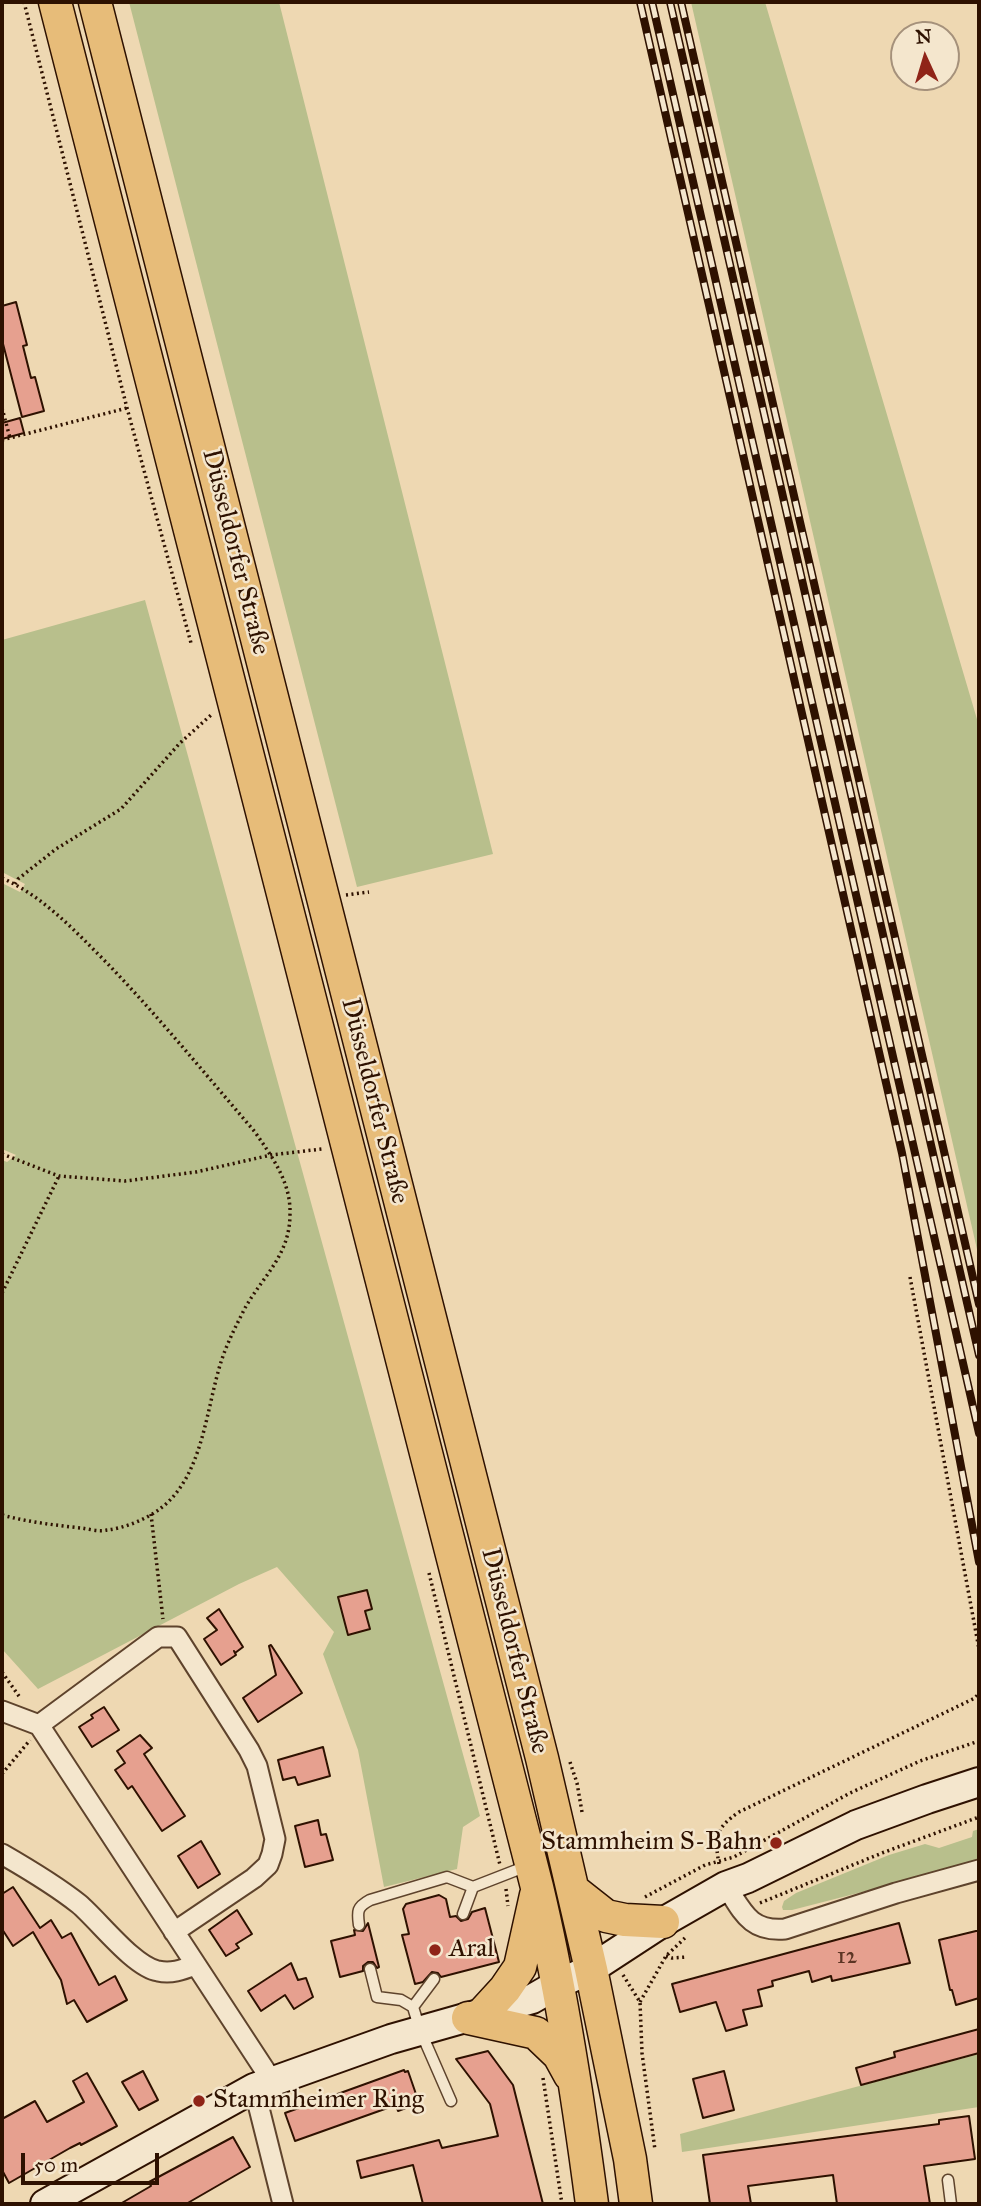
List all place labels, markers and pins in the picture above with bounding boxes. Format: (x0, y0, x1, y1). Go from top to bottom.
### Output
place label: Stammheim S-Bahn (541, 1827, 762, 1859)
marker: Stammheim S-Bahn (768, 1835, 784, 1851)
place label: Aral (449, 1934, 494, 1966)
marker: Aral (427, 1942, 443, 1958)
place label: Stammheimer Ring (213, 2085, 424, 2117)
marker: Stammheimer Ring (191, 2093, 207, 2109)

